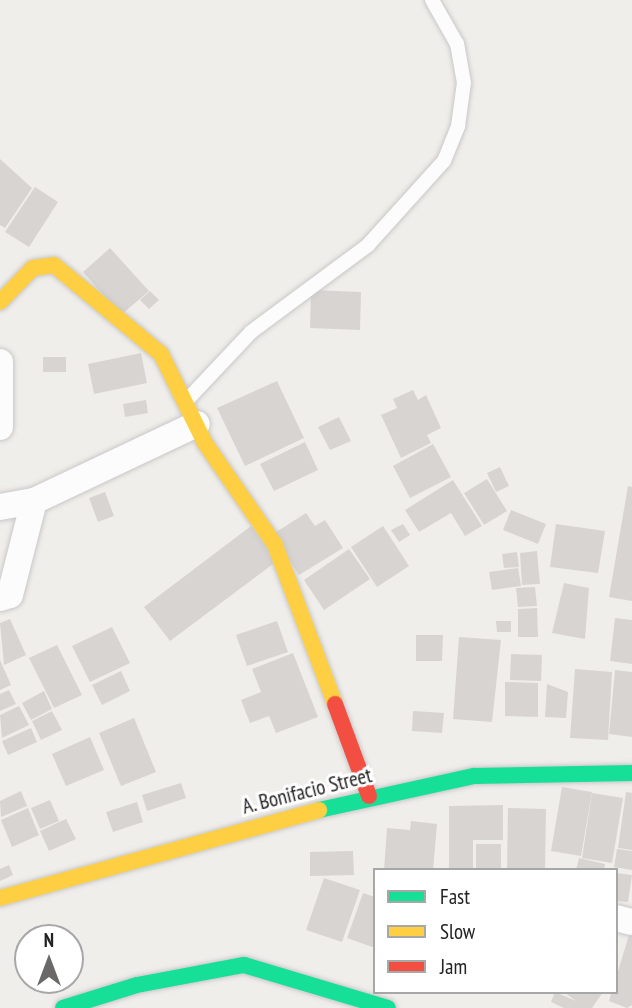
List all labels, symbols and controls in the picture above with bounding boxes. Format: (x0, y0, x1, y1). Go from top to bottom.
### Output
street label: A. Bonifacio Street (239, 763, 375, 819)
legend (373, 868, 618, 994)
text: Fast (440, 883, 470, 910)
text: Slow (440, 918, 475, 945)
north arrow (14, 924, 84, 994)
text: N (44, 928, 54, 952)
text: Jam (440, 953, 467, 980)

